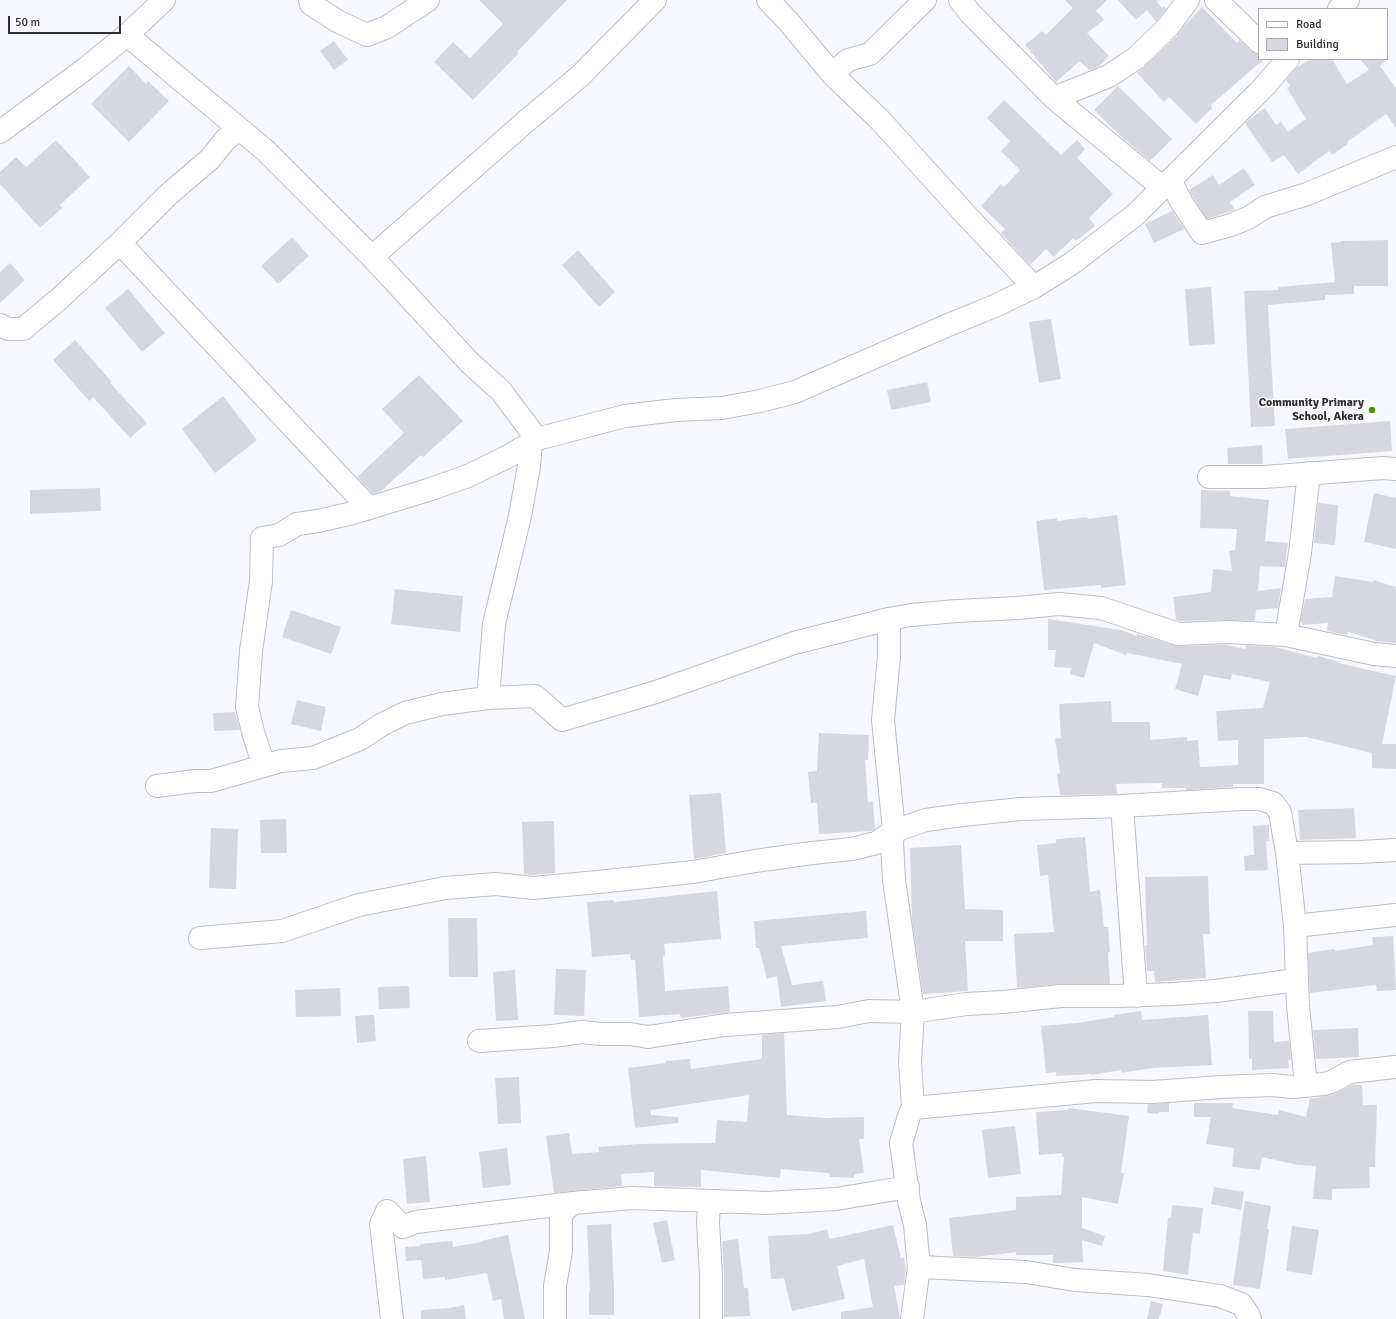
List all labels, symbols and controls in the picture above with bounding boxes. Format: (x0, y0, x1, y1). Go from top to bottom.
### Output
scale bar (10, 8, 123, 34)
legend (1258, 8, 1388, 60)
text: 50 m (15, 15, 40, 30)
text: Road (1296, 17, 1322, 32)
text: Building (1296, 37, 1339, 52)
place label: Community Primary School, Akera (1259, 396, 1364, 424)
marker: Community Primary School, Akera (1367, 405, 1377, 415)

